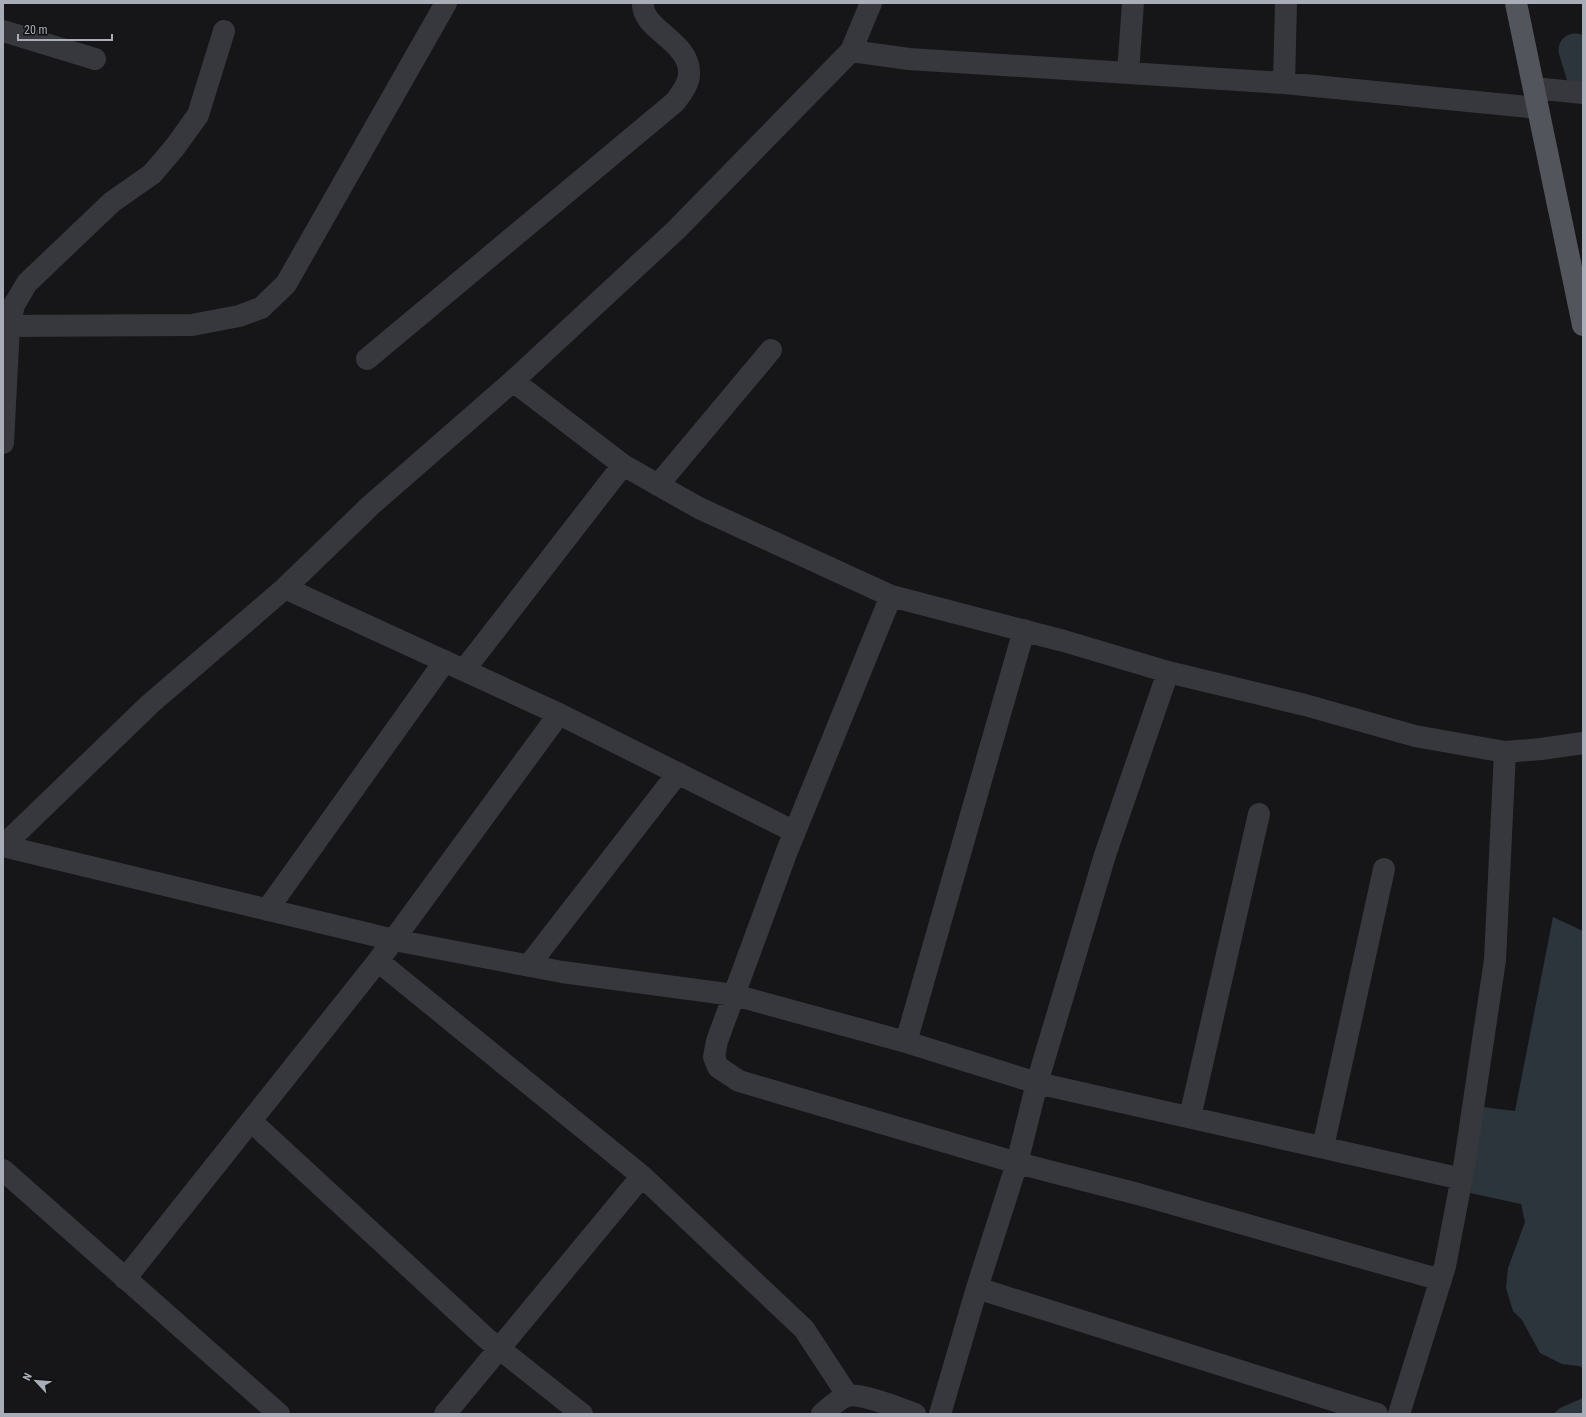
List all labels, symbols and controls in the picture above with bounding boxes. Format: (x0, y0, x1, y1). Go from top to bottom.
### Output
scale bar (18, 16, 112, 42)
text: 20 m (24, 23, 48, 37)
north arrow (16, 1361, 56, 1401)
text: N (20, 1371, 35, 1383)

